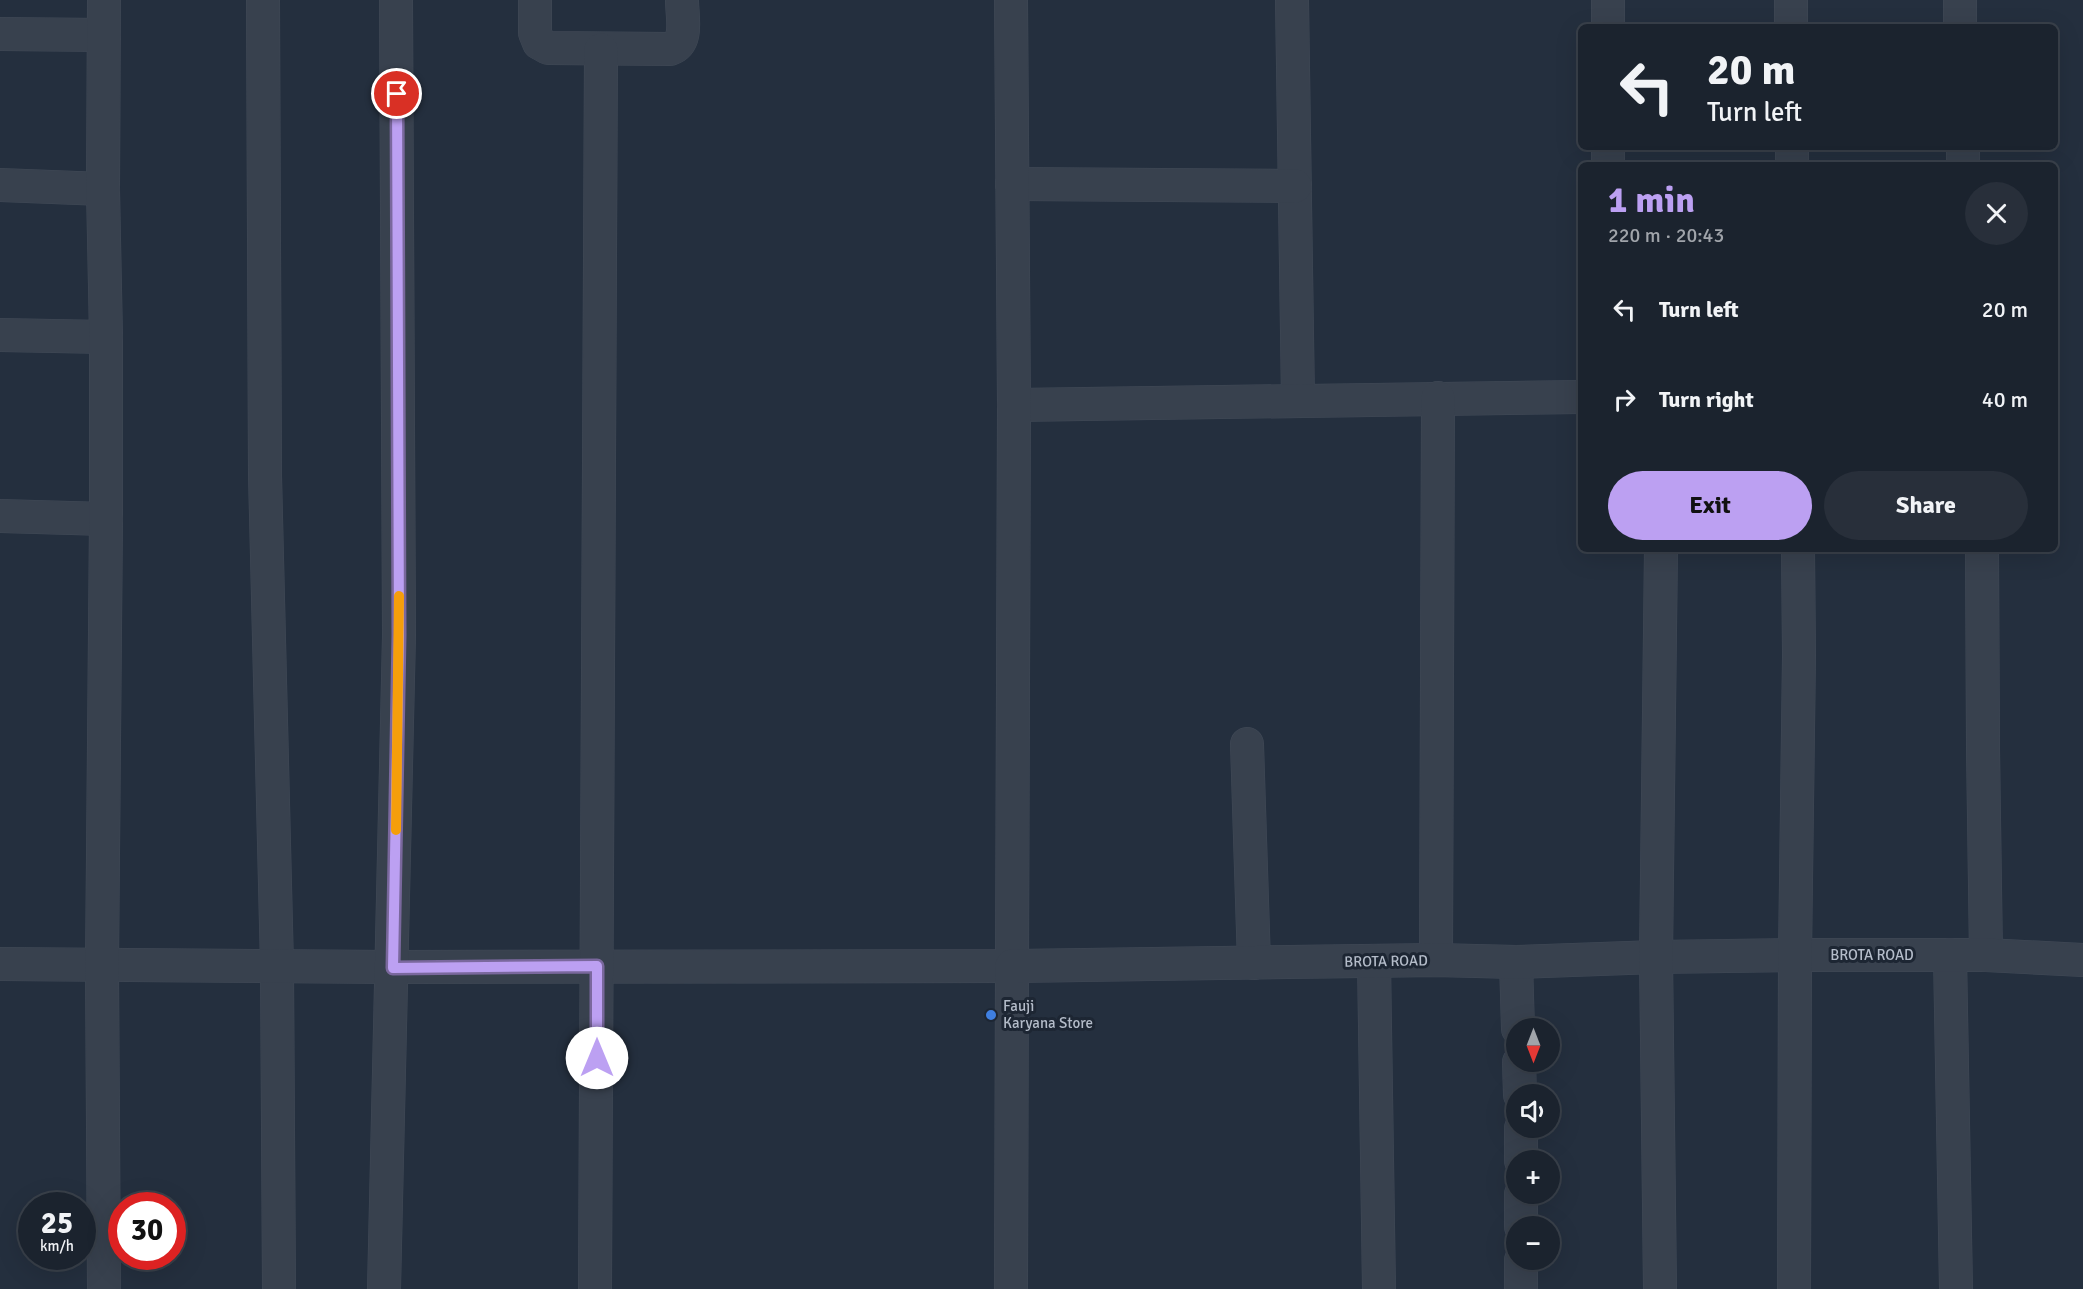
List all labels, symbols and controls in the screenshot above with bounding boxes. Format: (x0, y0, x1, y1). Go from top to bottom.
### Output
text: 20 m (1707, 45, 1796, 96)
icon: left (1608, 48, 1686, 126)
pin (371, 68, 422, 119)
icon: arrive (380, 77, 413, 110)
text: Turn left (1707, 96, 1802, 129)
text: 1 min (1608, 178, 1695, 223)
button: close (1965, 182, 2028, 245)
text: 220 m · 20:43 (1608, 223, 1724, 248)
icon: left (1608, 293, 1641, 326)
text: Turn left (1659, 296, 1739, 323)
text: 20 m (1982, 296, 2028, 323)
icon: right (1608, 383, 1641, 416)
text: Turn right (1659, 386, 1754, 413)
text: 40 m (1982, 386, 2028, 413)
button: Exit (1608, 471, 1812, 540)
button: Share (1824, 471, 2028, 540)
street label: BROTA ROAD (1830, 946, 1914, 964)
street label: BROTA ROAD (1344, 951, 1428, 971)
place label: Fauji Karyana Store (1003, 997, 1093, 1032)
marker: Fauji Karyana Store (984, 1008, 998, 1022)
north arrow (1506, 1018, 1560, 1072)
map controls (1506, 1018, 1560, 1270)
position arrow (565, 1026, 629, 1090)
button: sound (1506, 1084, 1560, 1138)
button: + (1506, 1150, 1560, 1204)
speed limit sign: 30 (108, 1192, 186, 1270)
text: 25 (41, 1205, 73, 1242)
button: − (1506, 1216, 1560, 1270)
text: km/h (40, 1237, 74, 1255)

